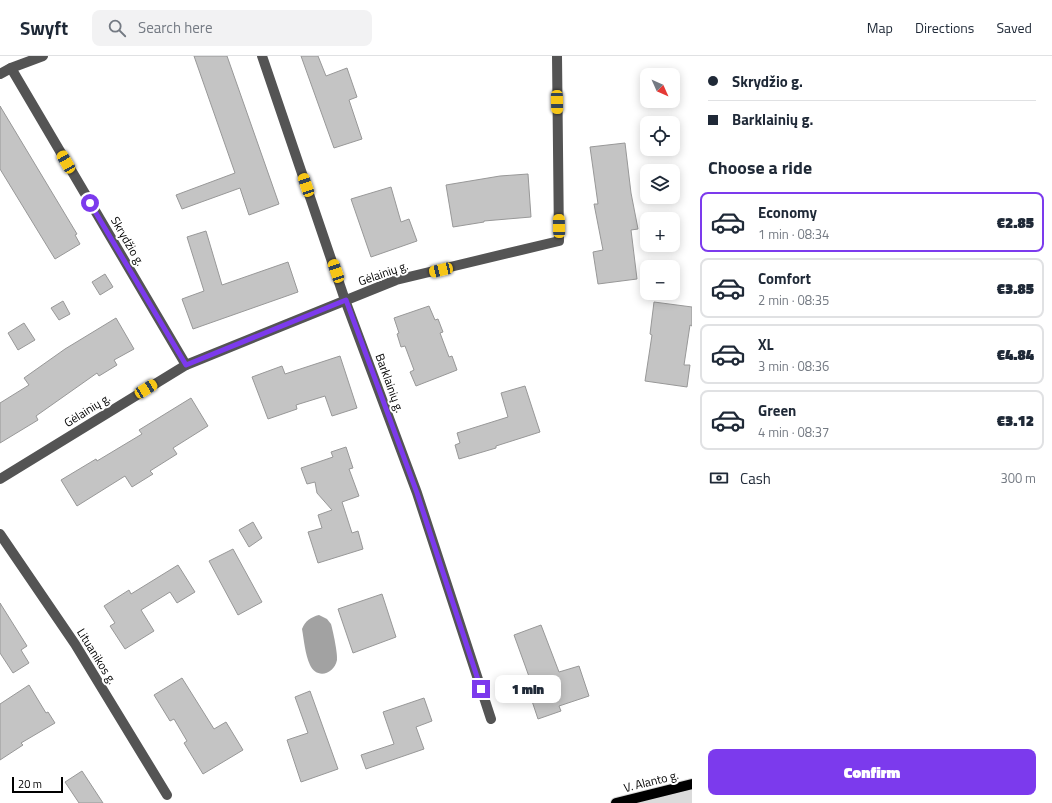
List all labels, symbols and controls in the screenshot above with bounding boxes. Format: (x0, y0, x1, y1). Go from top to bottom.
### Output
search box (92, 10, 372, 46)
text: Swyft (20, 13, 68, 42)
text: Search here (138, 16, 212, 39)
icon: search (106, 17, 128, 39)
text: Map (867, 17, 893, 38)
text: Directions (915, 17, 974, 38)
text: Saved (996, 17, 1032, 38)
north arrow (640, 68, 680, 108)
map controls (640, 68, 680, 300)
text: Skrydžio g. (732, 70, 803, 93)
car (551, 90, 563, 114)
text: Barklainių g. (732, 108, 813, 131)
button: locate (640, 116, 680, 156)
car (55, 149, 77, 175)
text: Choose a ride (708, 154, 812, 181)
button: layers (640, 164, 680, 204)
car (296, 172, 316, 198)
route start (81, 194, 99, 212)
text: Economy (758, 201, 817, 224)
icon: car (710, 204, 746, 240)
text: €2.85 (997, 211, 1034, 234)
button: + (640, 212, 680, 252)
street label: Skrydžio g. (106, 213, 150, 269)
car (553, 214, 565, 238)
text: 1 min · 08:34 (758, 224, 829, 244)
street label: Gėlainių g. (355, 256, 411, 290)
car (326, 258, 346, 284)
button: − (640, 260, 680, 300)
car (428, 261, 454, 279)
text: Comfort (758, 267, 811, 290)
icon: car (710, 270, 746, 306)
text: €3.85 (997, 277, 1034, 300)
text: 2 min · 08:35 (758, 290, 829, 310)
text: XL (758, 333, 774, 356)
icon: car (710, 336, 746, 372)
text: €4.84 (997, 343, 1034, 366)
street label: Barklainių g. (371, 351, 409, 415)
text: 3 min · 08:36 (758, 356, 829, 376)
car (133, 378, 159, 400)
street label: Gėlainių g. (60, 388, 114, 432)
text: Green (758, 399, 796, 422)
icon: car (710, 402, 746, 438)
text: €3.12 (997, 409, 1034, 432)
text: 4 min · 08:37 (758, 422, 829, 442)
icon: cash (708, 467, 730, 489)
text: Cash (740, 467, 771, 490)
text: 300 m (1000, 468, 1036, 488)
street label: Lituanikos g. (72, 624, 122, 688)
callout: 1 min (495, 675, 561, 703)
text: 1 min (512, 679, 544, 699)
route end (472, 680, 490, 698)
button: Confirm (708, 749, 1036, 795)
street label: V. Alanto g. (622, 765, 680, 797)
scale bar (12, 775, 63, 794)
text: 20 m (18, 776, 42, 792)

